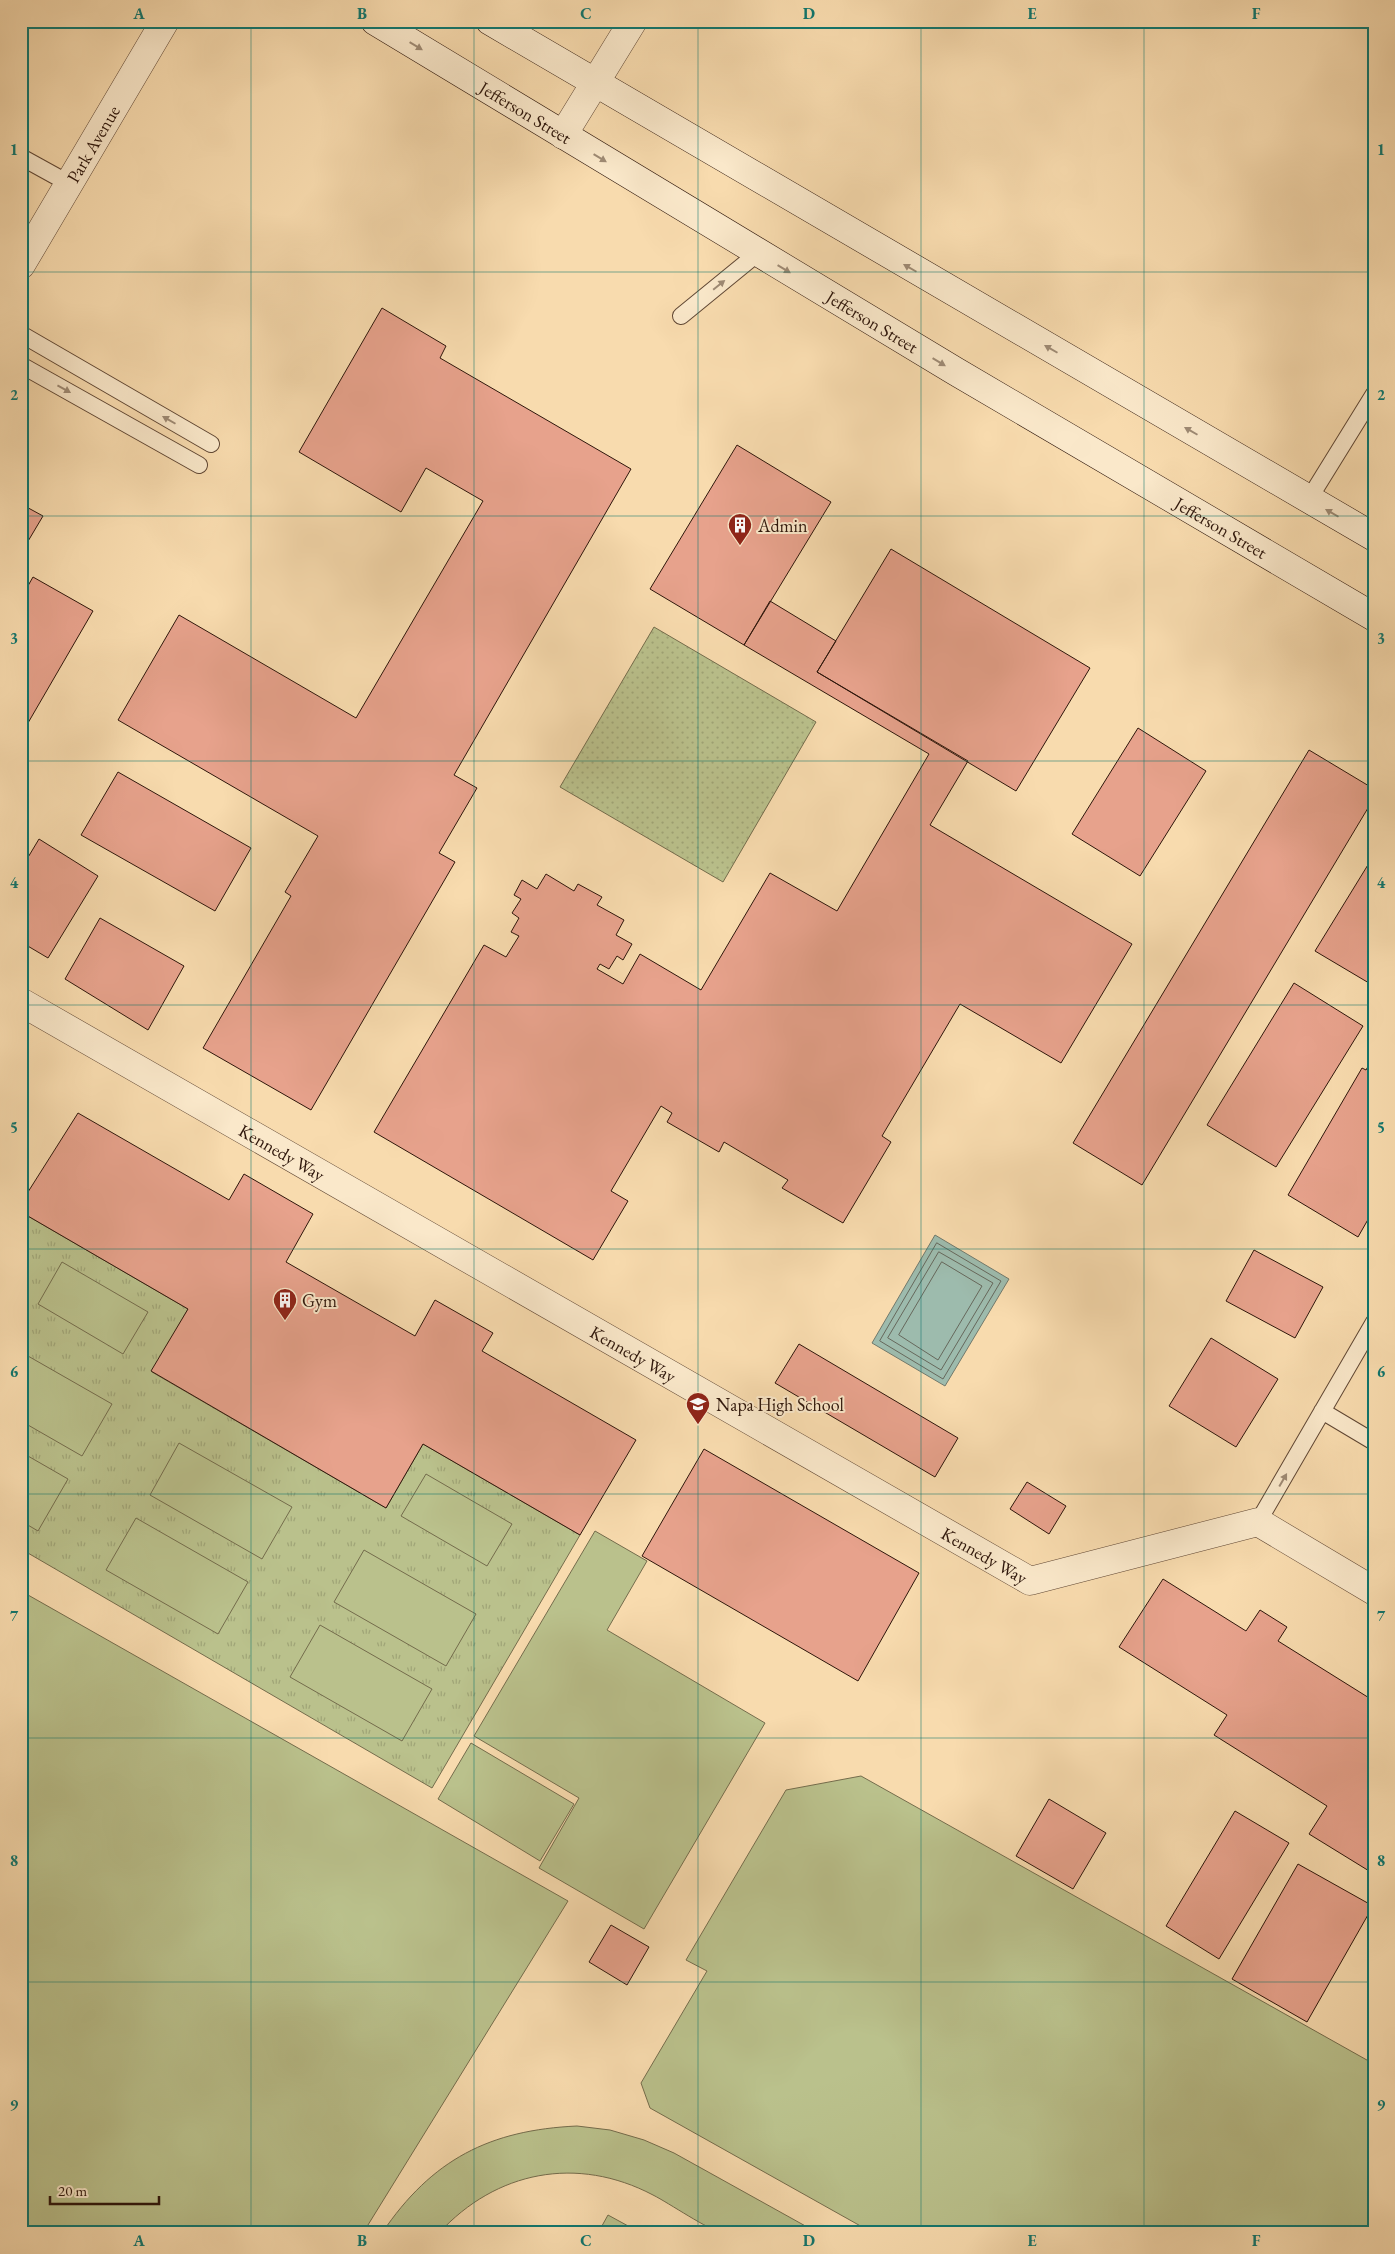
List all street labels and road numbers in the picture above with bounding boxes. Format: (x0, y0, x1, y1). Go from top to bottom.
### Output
street label: Jefferson Street (474, 74, 576, 149)
street label: Park Avenue (61, 101, 124, 186)
street label: Jefferson Street (820, 284, 923, 358)
street label: Jefferson Street (1169, 490, 1272, 564)
street label: Kennedy Way (235, 1118, 329, 1186)
street label: Kennedy Way (586, 1320, 681, 1387)
street label: Kennedy Way (938, 1521, 1032, 1589)

